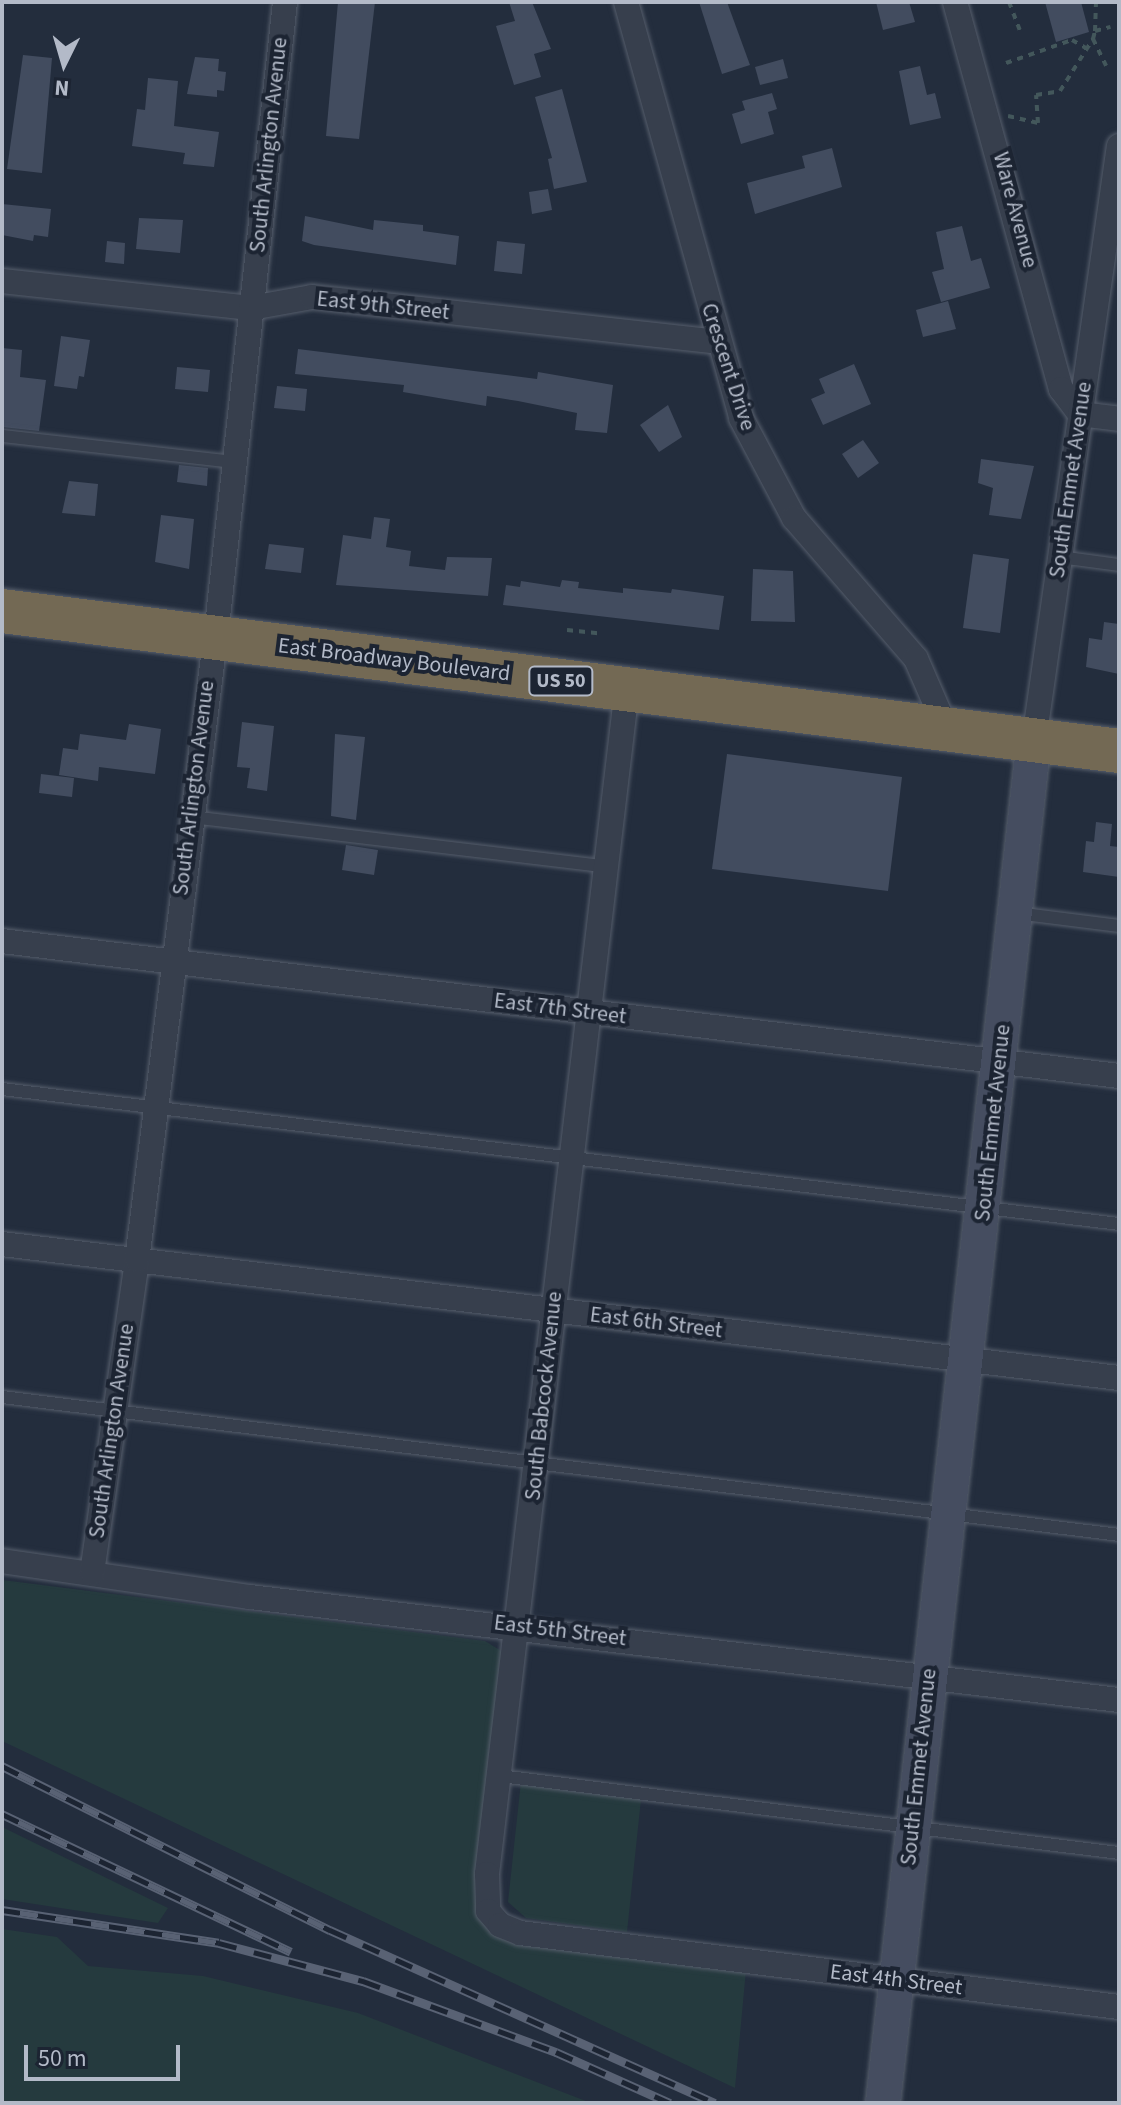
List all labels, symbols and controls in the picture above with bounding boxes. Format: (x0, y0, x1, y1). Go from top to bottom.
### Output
north arrow (24, 24, 104, 104)
street label: South Arlington Avenue (245, 36, 293, 254)
text: N (53, 71, 71, 104)
street label: Ware Avenue (987, 149, 1043, 271)
street label: East 9th Street (315, 286, 451, 326)
street label: Crescent Drive (695, 300, 761, 434)
street label: South Emmet Avenue (1044, 380, 1098, 580)
street label: East Broadway Boulevard (276, 633, 512, 687)
road number: US 50 (527, 665, 595, 697)
street label: South Arlington Avenue (168, 679, 220, 897)
street label: East 7th Street (492, 988, 628, 1030)
street label: South Emmet Avenue (970, 1023, 1016, 1223)
street label: South Babcock Avenue (520, 1290, 568, 1502)
street label: East 6th Street (588, 1302, 724, 1344)
street label: South Arlington Avenue (84, 1322, 140, 1540)
street label: East 5th Street (492, 1610, 628, 1652)
street label: South Emmet Avenue (896, 1667, 942, 1867)
street label: East 4th Street (828, 1959, 964, 2001)
scale bar (28, 2029, 184, 2079)
text: 50 m (38, 2041, 87, 2076)

